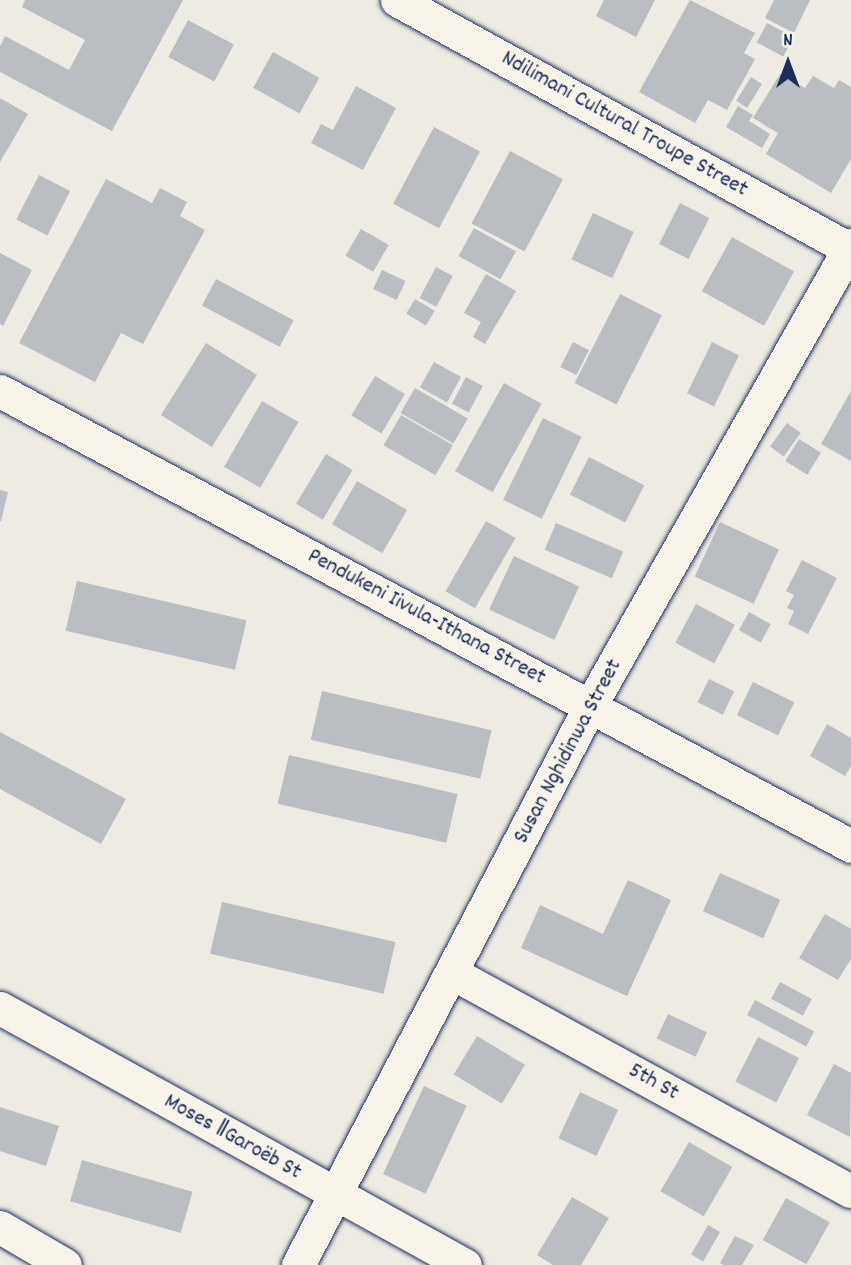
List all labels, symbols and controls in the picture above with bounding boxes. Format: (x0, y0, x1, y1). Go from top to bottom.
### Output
north arrow (753, 28, 823, 98)
text: N (783, 28, 793, 55)
street label: Ndilimani Cultural Troupe Street (496, 46, 752, 204)
street label: Pendukeni Iivula-Ithana Street (302, 543, 550, 693)
street label: Susan Nghidinwa Street (509, 655, 629, 849)
street label: 5th St (623, 1058, 683, 1108)
street label: Moses ǁGaroëb St (158, 1089, 306, 1187)

